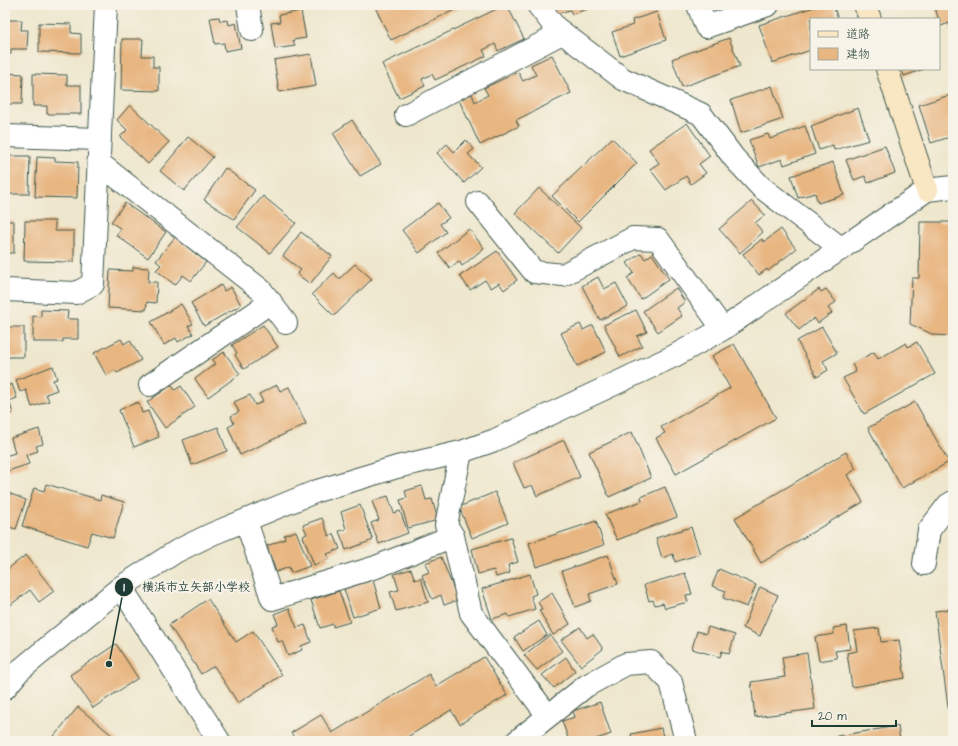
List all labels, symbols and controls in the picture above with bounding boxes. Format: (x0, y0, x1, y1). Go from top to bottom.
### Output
legend (810, 18, 940, 70)
text: 道路 (846, 26, 870, 43)
text: 建物 (846, 46, 870, 63)
callout: 横浜市立矢部小学校 (114, 575, 258, 599)
text: 1 (123, 579, 125, 596)
text: 横浜市立矢部小学校 (142, 579, 250, 596)
scale bar (812, 702, 896, 728)
text: 20 m (818, 708, 847, 725)

